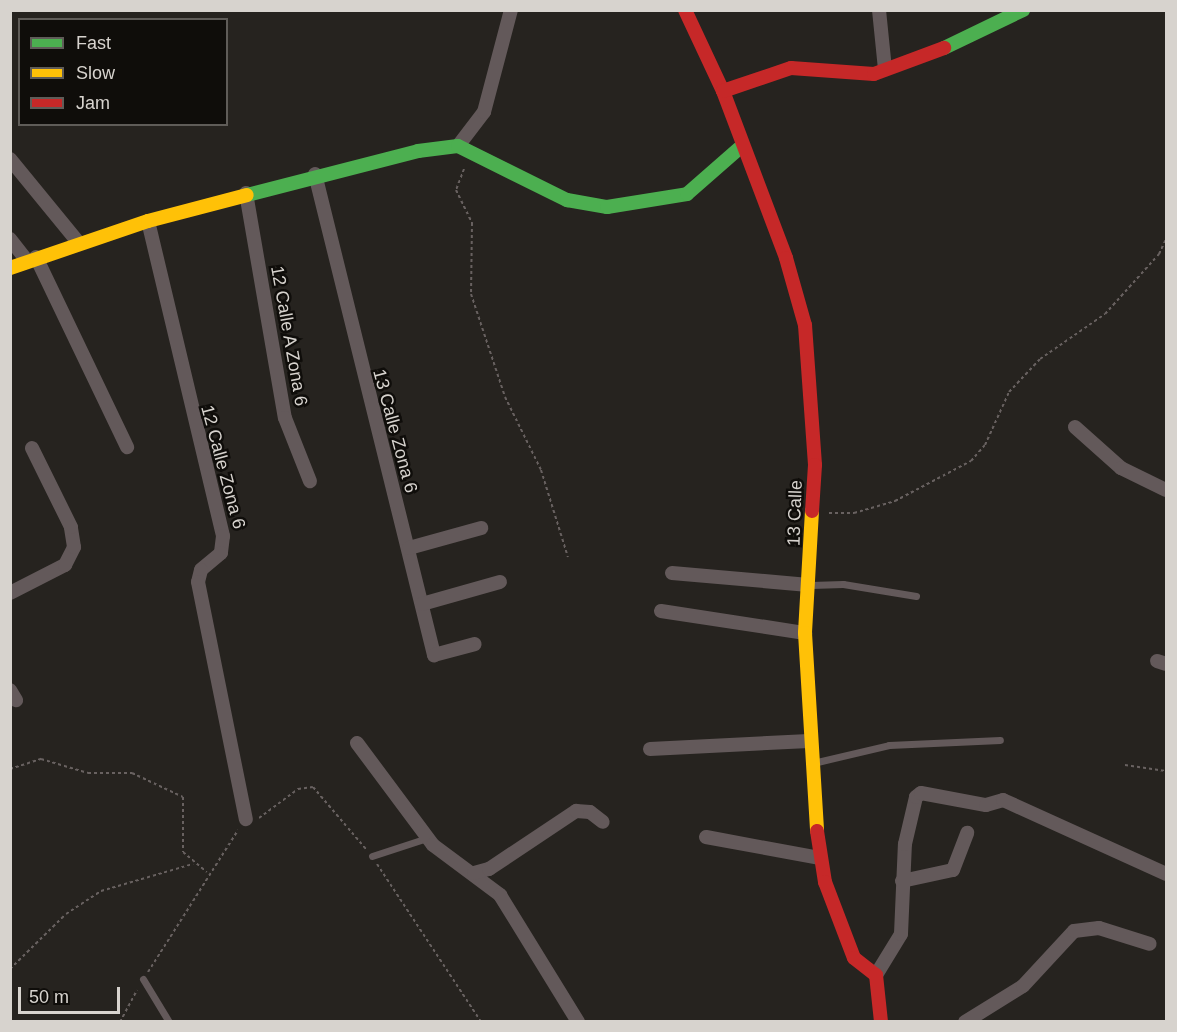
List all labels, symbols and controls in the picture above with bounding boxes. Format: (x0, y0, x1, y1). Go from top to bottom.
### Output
legend (18, 18, 228, 126)
text: Fast (76, 33, 111, 53)
text: Slow (76, 63, 115, 83)
text: Jam (76, 93, 110, 113)
street label: 12 Calle A Zona 6 (266, 263, 312, 409)
street label: 13 Calle Zona 6 (368, 367, 422, 495)
street label: 12 Calle Zona 6 (196, 403, 250, 531)
street label: 13 Calle (783, 480, 807, 546)
scale bar (21, 975, 123, 1013)
text: 50 m (29, 987, 69, 1007)

